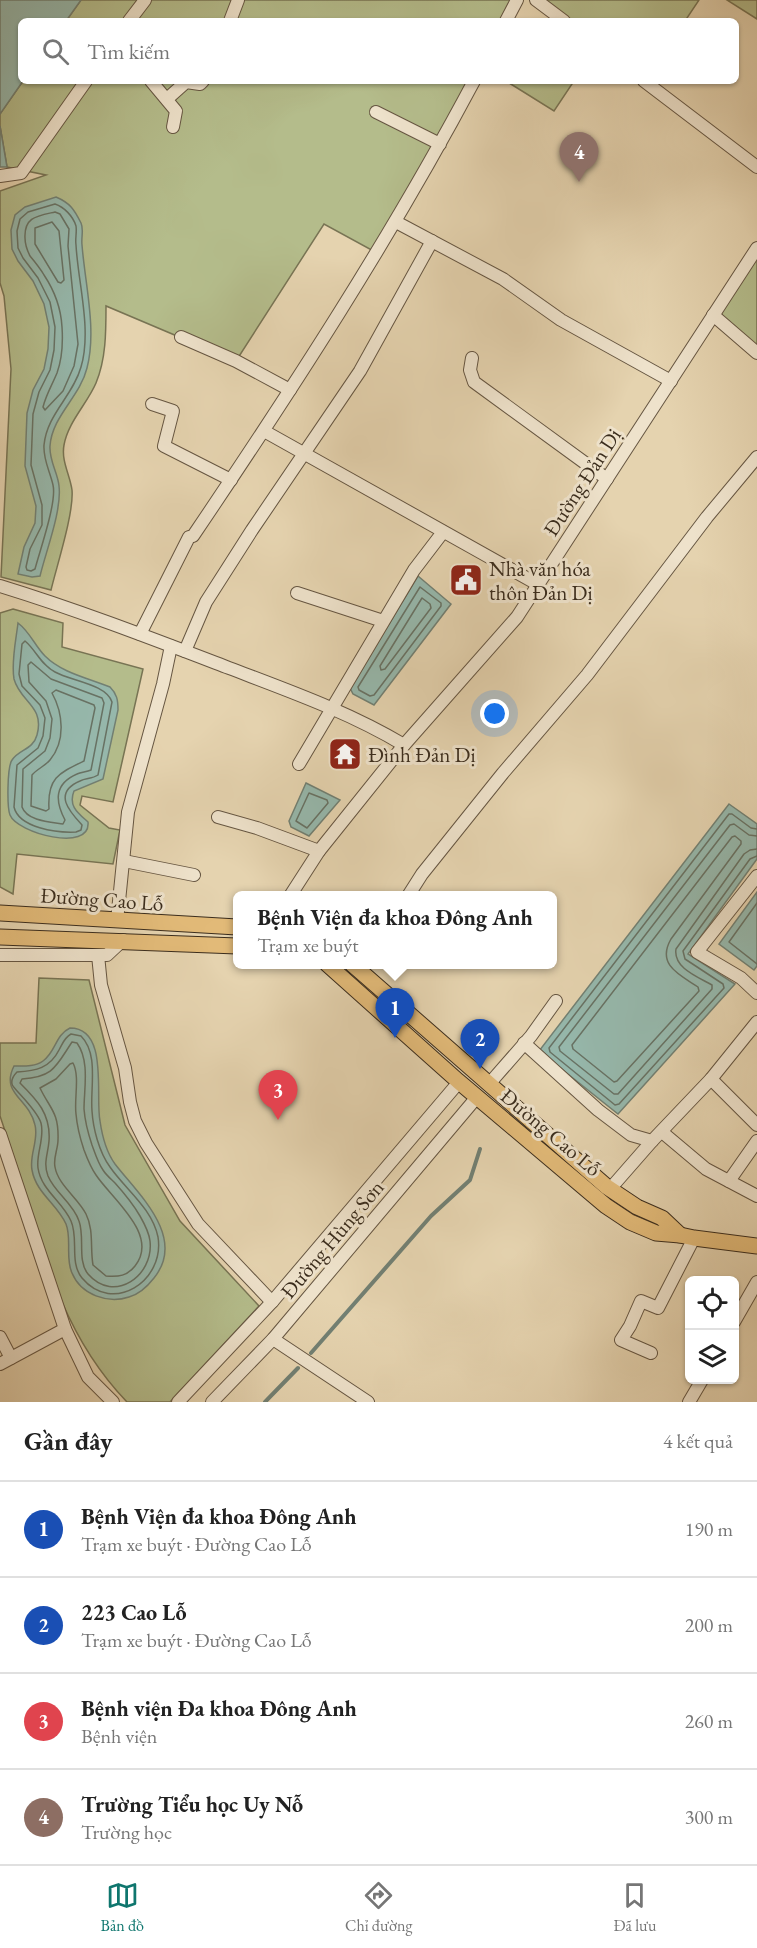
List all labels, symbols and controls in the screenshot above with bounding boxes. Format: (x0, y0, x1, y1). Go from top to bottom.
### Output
search box (18, 18, 739, 84)
icon: search (39, 35, 72, 68)
text: Tìm kiếm (87, 37, 170, 66)
pin: 4 (560, 132, 598, 182)
street label: Đường Đản Dị (537, 423, 627, 541)
place label: Nhà văn hóa thôn Đản Dị (489, 555, 593, 606)
public building icon: Nhà văn hóa thôn Đản Dị (448, 562, 484, 598)
your location (480, 699, 509, 728)
temple icon: Đình Đản Dị (327, 736, 363, 772)
place label: Đình Đản Dị (368, 741, 476, 768)
street label: Đường Cao Lỗ (40, 881, 164, 917)
popup (233, 891, 557, 969)
text: Bệnh Viện đa khoa Đông Anh (257, 903, 533, 932)
text: Trạm xe buýt (257, 932, 359, 958)
pin: 1 (376, 988, 414, 1038)
pin: 2 (460, 1020, 500, 1069)
pin: 3 (258, 1070, 298, 1120)
street label: Đường Cao Lỗ (495, 1082, 607, 1182)
street label: Đường Hùng Sơn (275, 1174, 389, 1304)
map controls (685, 1276, 739, 1384)
button: locate (685, 1276, 739, 1330)
button: layers (685, 1330, 739, 1384)
text: Gần đây (24, 1424, 113, 1458)
text: 4 kết quả (663, 1428, 733, 1454)
text: Bệnh Viện đa khoa Đông Anh (81, 1502, 357, 1531)
text: 1 (38, 1516, 49, 1542)
text: 190 m (685, 1516, 733, 1542)
text: Trạm xe buýt · Đường Cao Lỗ (81, 1531, 312, 1557)
text: 223 Cao Lỗ (81, 1598, 187, 1627)
text: 2 (38, 1612, 49, 1638)
text: 200 m (685, 1612, 733, 1638)
text: Trạm xe buýt · Đường Cao Lỗ (81, 1627, 312, 1653)
text: Bệnh viện Đa khoa Đông Anh (81, 1694, 357, 1723)
text: 3 (38, 1708, 49, 1734)
text: 260 m (685, 1708, 733, 1734)
text: Bệnh viện (81, 1723, 157, 1749)
text: Trường Tiểu học Uy Nỗ (81, 1790, 303, 1819)
text: 4 (38, 1804, 49, 1830)
text: 300 m (685, 1804, 733, 1830)
text: Trường học (81, 1819, 172, 1845)
tab: Bản đồ (101, 1879, 144, 1936)
tab: Chỉ đường (345, 1879, 412, 1936)
tab: Đã lưu (614, 1879, 656, 1936)

